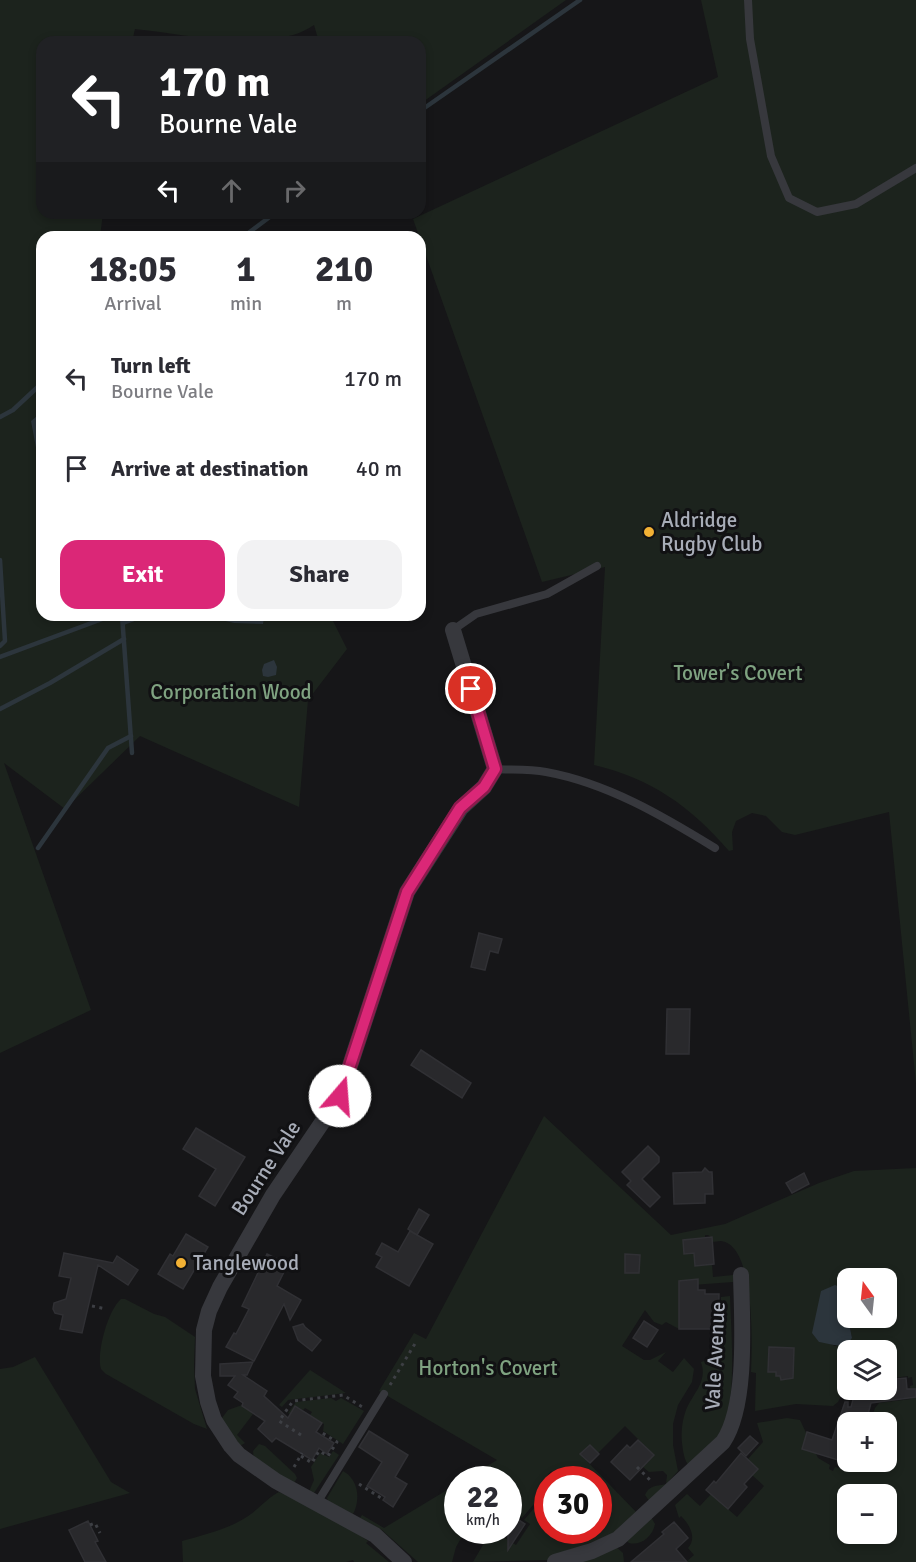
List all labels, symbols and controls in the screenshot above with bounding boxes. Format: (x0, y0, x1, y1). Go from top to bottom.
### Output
text: 170 m (159, 57, 270, 108)
icon: left (60, 60, 138, 138)
text: Bourne Vale (159, 108, 298, 141)
icon: left (152, 174, 185, 207)
icon: ahead (215, 174, 248, 207)
icon: right (278, 174, 311, 207)
text: 18:05 (89, 247, 177, 292)
text: 1 (236, 247, 256, 292)
text: 210 (315, 247, 373, 292)
text: Arrival (104, 291, 162, 316)
text: min (230, 291, 262, 316)
text: m (336, 291, 352, 316)
text: Turn left (111, 352, 191, 379)
icon: left (60, 362, 93, 395)
text: 170 m (344, 365, 402, 392)
text: Bourne Vale (111, 379, 214, 404)
icon: arrive (60, 452, 93, 485)
text: Arrive at destination (111, 455, 308, 482)
text: 40 m (356, 455, 402, 482)
place label: Aldridge Rugby Club (661, 507, 762, 557)
marker: Aldridge Rugby Club (642, 525, 656, 539)
button: Exit (60, 540, 225, 609)
button: Share (237, 540, 402, 609)
park label: Tower's Covert (673, 660, 803, 686)
pin (445, 663, 496, 714)
icon: arrive (454, 672, 487, 705)
park label: Corporation Wood (150, 679, 312, 705)
position arrow (308, 1064, 372, 1128)
street label: Bourne Vale (226, 1116, 306, 1220)
place label: Tanglewood (193, 1250, 299, 1276)
marker: Tanglewood (174, 1256, 188, 1270)
north arrow (837, 1268, 897, 1328)
map controls (837, 1268, 897, 1544)
street label: Vale Avenue (699, 1301, 731, 1411)
button: layers (837, 1340, 897, 1400)
park label: Horton's Covert (418, 1355, 558, 1381)
button: + (837, 1412, 897, 1472)
speed limit sign: 30 (534, 1466, 612, 1544)
text: 22 (467, 1479, 499, 1516)
button: − (837, 1484, 897, 1544)
text: km/h (466, 1511, 500, 1529)

